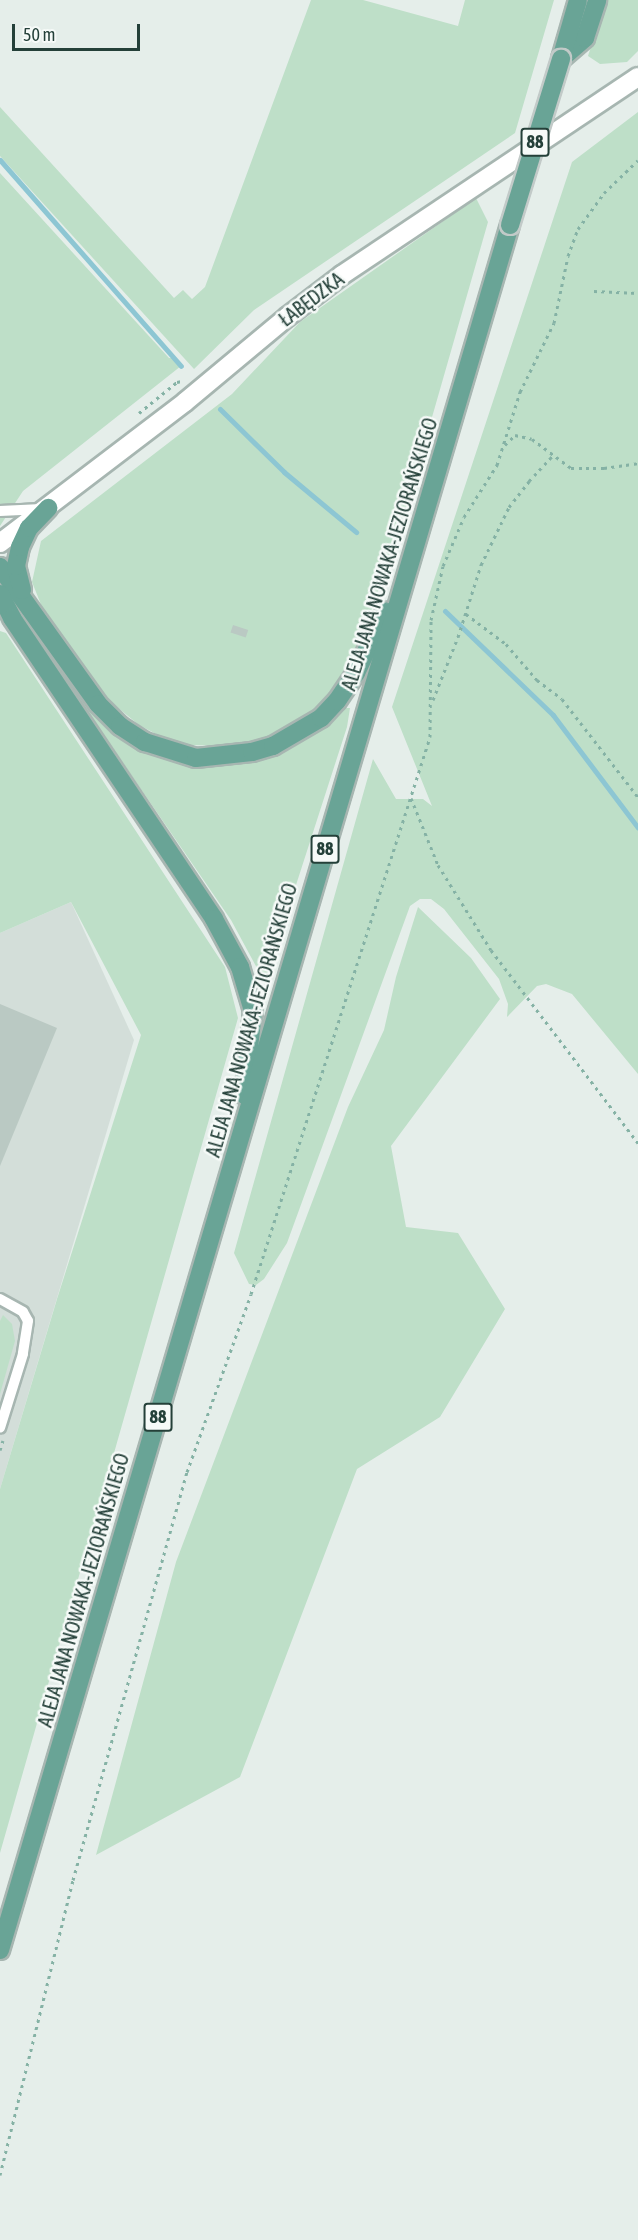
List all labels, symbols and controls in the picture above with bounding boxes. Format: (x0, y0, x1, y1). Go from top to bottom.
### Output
scale bar (15, 12, 142, 50)
text: 50 m (23, 24, 55, 45)
road number: 88 (520, 127, 550, 157)
street label: ŁABĘDZKA (274, 267, 348, 331)
street label: ALEJA JANA NOWAKA-JEZIORAŃSKIEGO (336, 415, 442, 693)
road number: 88 (310, 834, 340, 864)
street label: ALEJA JANA NOWAKA-JEZIORAŃSKIEGO (200, 880, 302, 1160)
road number: 88 (143, 1402, 173, 1432)
street label: ALEJA JANA NOWAKA-JEZIORAŃSKIEGO (32, 1450, 134, 1730)

